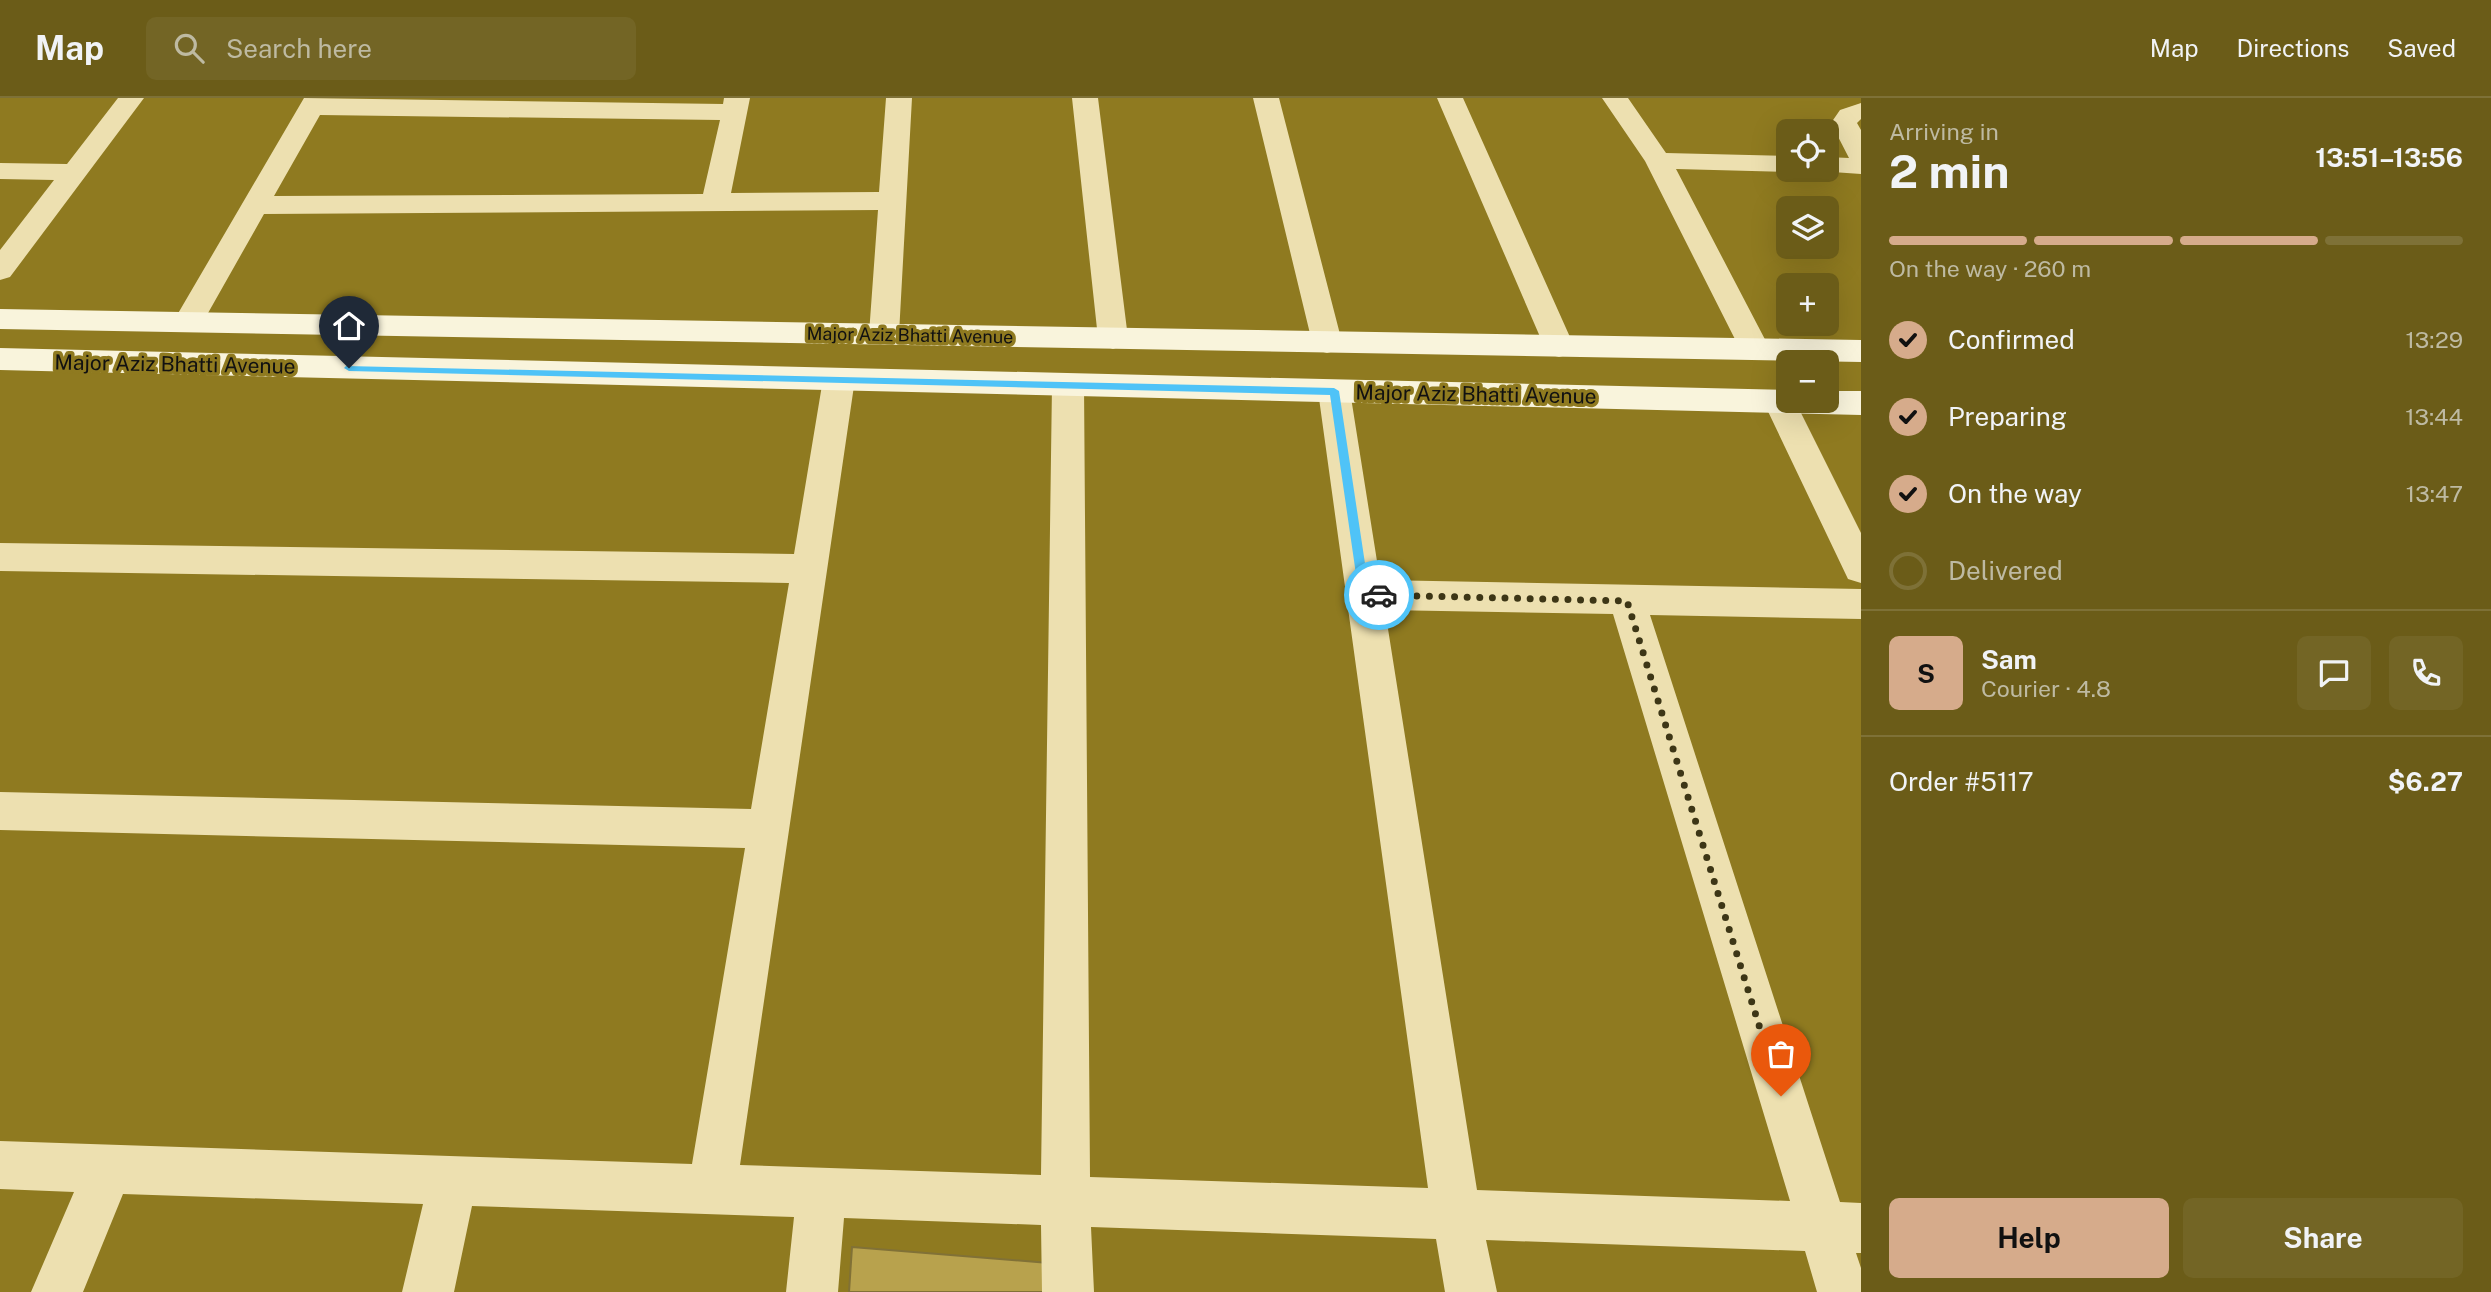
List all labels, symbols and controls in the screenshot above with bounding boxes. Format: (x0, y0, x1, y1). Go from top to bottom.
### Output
search box (146, 17, 636, 80)
text: Map (35, 29, 104, 67)
icon: search (170, 29, 208, 67)
text: Search here (226, 33, 372, 64)
text: Map (2150, 34, 2199, 62)
text: Directions (2237, 34, 2349, 62)
text: Saved (2387, 34, 2456, 62)
text: Arriving in (1889, 118, 1999, 145)
map controls (1776, 119, 1839, 413)
button: locate (1776, 119, 1839, 182)
text: 13:51–13:56 (2315, 142, 2463, 173)
text: 2 min (1889, 144, 2009, 198)
button: layers (1776, 196, 1839, 259)
text: On the way · 260 m (1889, 255, 2091, 282)
button: + (1776, 273, 1839, 336)
pin (319, 296, 379, 368)
icon: home (330, 307, 368, 345)
icon: check (1889, 321, 1927, 359)
street label: Major Aziz Bhatti Avenue (806, 323, 1014, 347)
text: Confirmed (1948, 324, 2075, 355)
text: 13:29 (2405, 326, 2463, 353)
street label: Major Aziz Bhatti Avenue (54, 349, 296, 379)
button: − (1776, 350, 1839, 413)
street label: Major Aziz Bhatti Avenue (1355, 379, 1597, 409)
icon: check (1889, 398, 1927, 436)
text: Preparing (1948, 401, 2067, 432)
text: 13:44 (2405, 403, 2463, 430)
icon: check (1889, 475, 1927, 513)
text: On the way (1948, 478, 2082, 509)
text: 13:47 (2406, 480, 2463, 507)
text: Delivered (1948, 555, 2063, 586)
courier (1344, 560, 1414, 630)
icon: car (1360, 576, 1398, 614)
button: chat (2297, 636, 2371, 710)
button: phone (2389, 636, 2463, 710)
text: Sam (1981, 644, 2037, 675)
text: S (1917, 658, 1935, 689)
text: Courier · 4.8 (1981, 675, 2111, 702)
text: Order #5117 (1889, 766, 2034, 797)
text: $6.27 (2388, 766, 2463, 797)
pin (1751, 1024, 1811, 1096)
icon: bag (1762, 1035, 1800, 1073)
button: Help (1889, 1198, 2169, 1278)
button: Share (2183, 1198, 2463, 1278)

